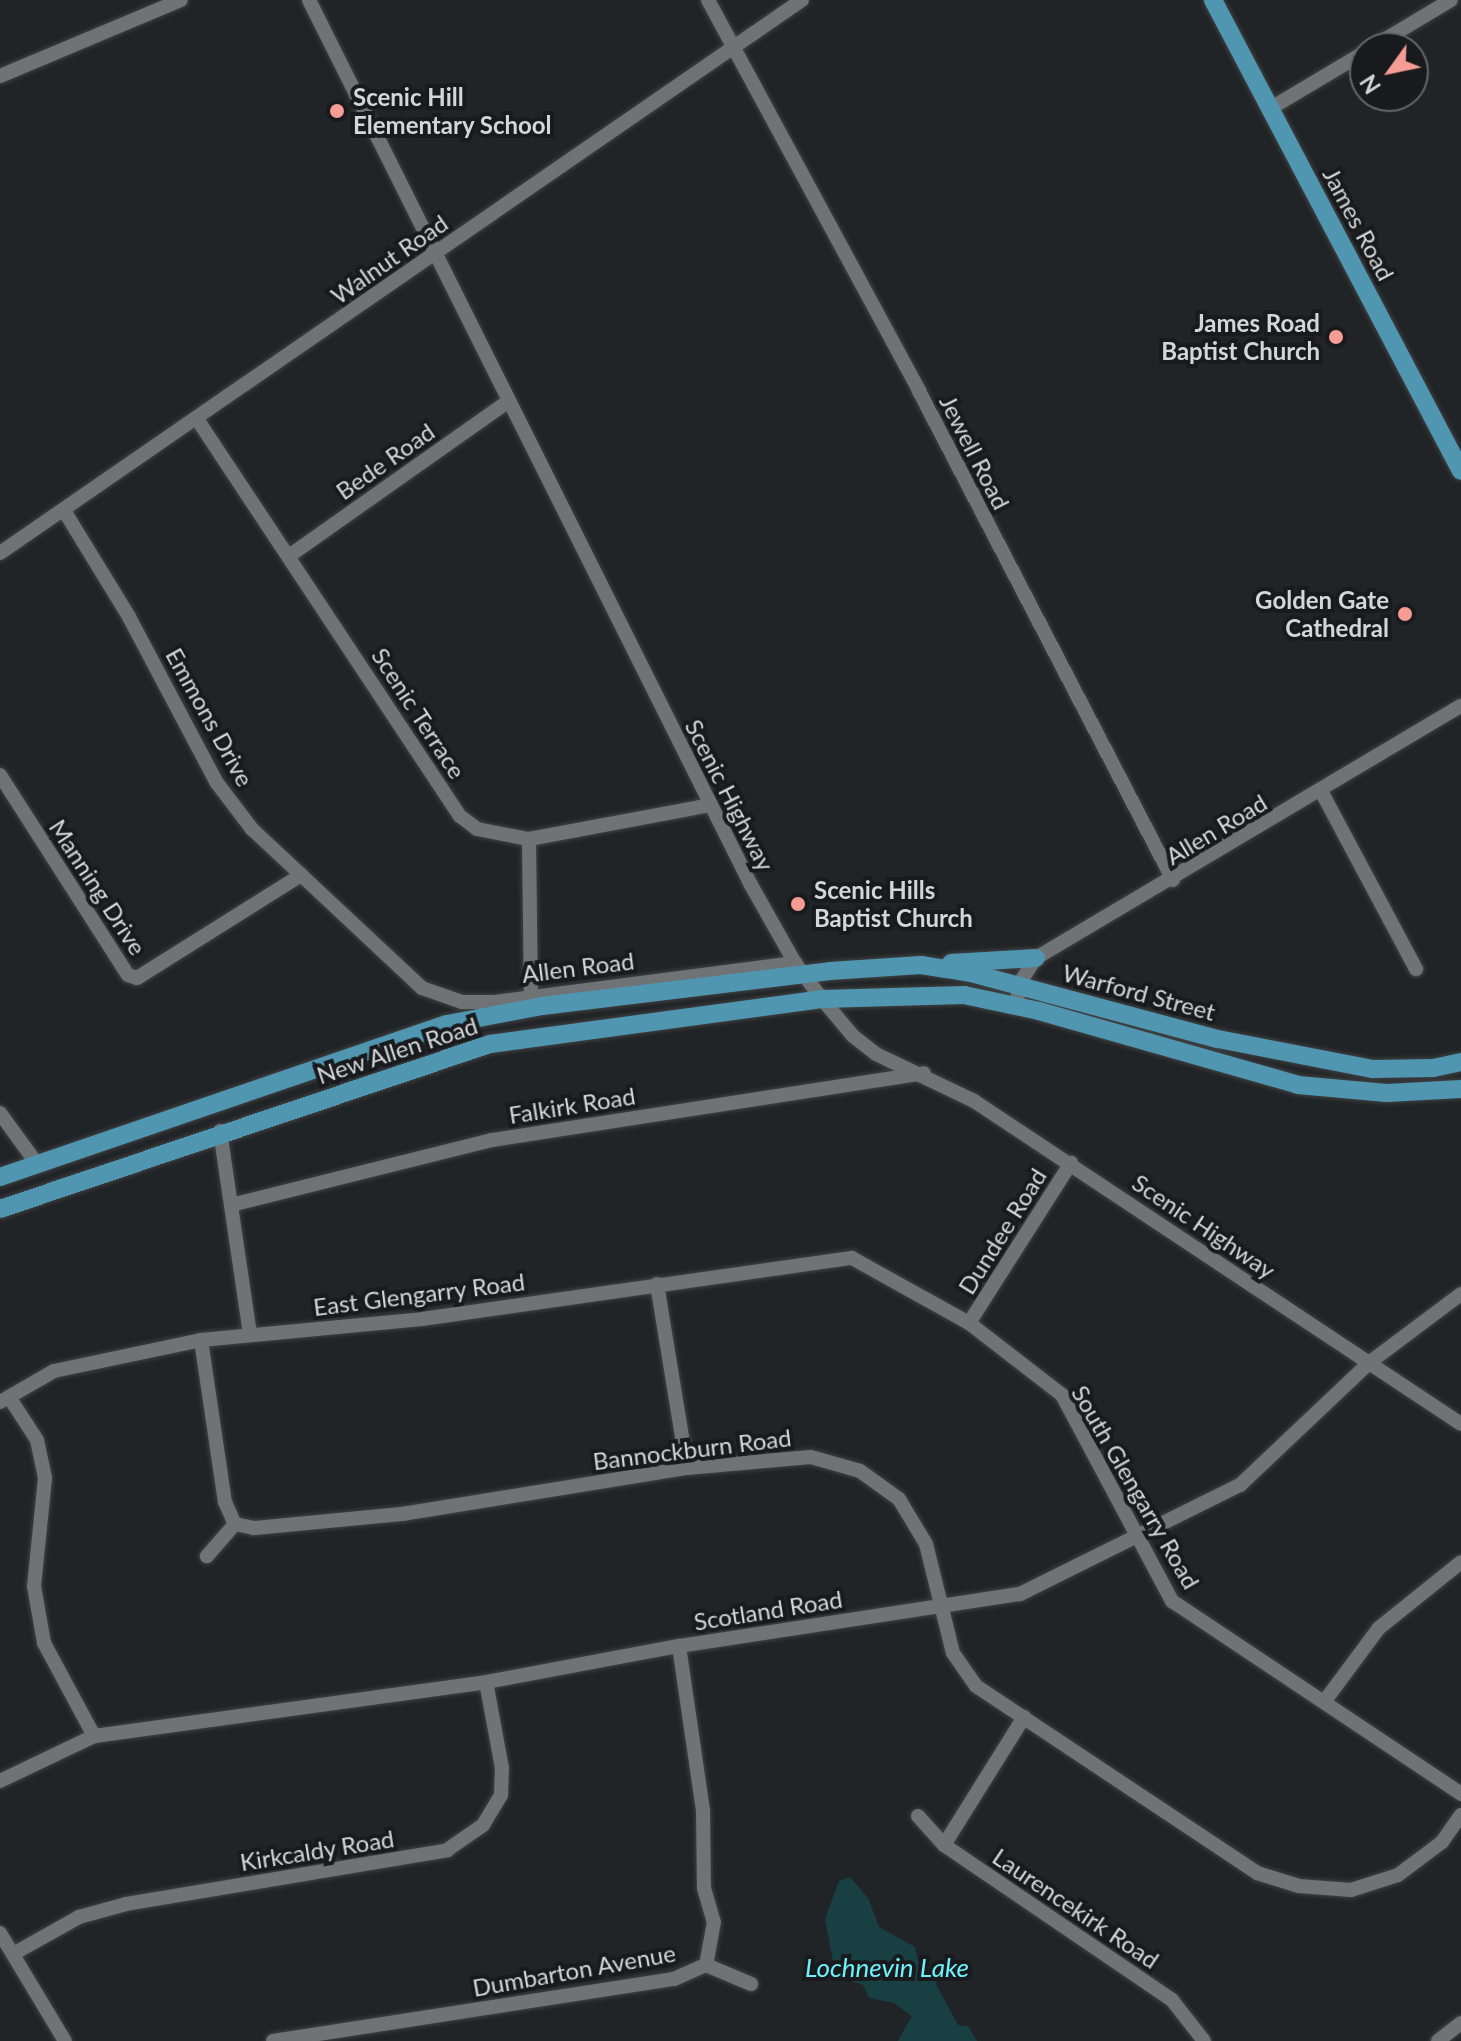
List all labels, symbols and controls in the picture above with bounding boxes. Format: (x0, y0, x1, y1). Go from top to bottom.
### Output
north arrow (1349, 32, 1429, 112)
text: N (1354, 70, 1386, 99)
place label: Scenic Hill Elementary School (353, 83, 552, 139)
marker: Scenic Hill Elementary School (328, 102, 346, 120)
street label: James Road (1317, 163, 1401, 285)
street label: Walnut Road (325, 208, 453, 310)
place label: James Road Baptist Church (1161, 309, 1320, 365)
marker: James Road Baptist Church (1327, 328, 1345, 346)
street label: Jewell Road (934, 390, 1016, 514)
street label: Bede Road (330, 417, 440, 505)
place label: Golden Gate Cathedral (1255, 586, 1389, 642)
marker: Golden Gate Cathedral (1396, 605, 1414, 623)
street label: Scenic Terrace (366, 642, 472, 784)
street label: Emmons Drive (160, 643, 260, 791)
street label: Scenic Highway (679, 714, 781, 876)
street label: Allen Road (1160, 788, 1272, 870)
street label: Manning Drive (44, 814, 152, 960)
place label: Scenic Hills Baptist Church (814, 876, 973, 932)
marker: Scenic Hills Baptist Church (789, 895, 807, 913)
street label: Allen Road (520, 946, 636, 988)
street label: Warford Street (1060, 958, 1218, 1026)
street label: New Allen Road (312, 1010, 482, 1090)
street label: Falkirk Road (507, 1081, 637, 1129)
street label: Dundee Road (952, 1163, 1052, 1299)
street label: Scenic Highway (1127, 1168, 1281, 1284)
street label: East Glengarry Road (311, 1267, 527, 1321)
street label: South Glengarry Road (1066, 1380, 1206, 1594)
street label: Bannockburn Road (591, 1423, 793, 1475)
street label: Scotland Road (692, 1584, 844, 1636)
street label: Kirkcaldy Road (238, 1824, 396, 1876)
street label: Laurencekirk Road (987, 1842, 1165, 1974)
street label: Dumbarton Avenue (470, 1938, 678, 2002)
water label: Lochnevin Lake (805, 1952, 969, 1984)

